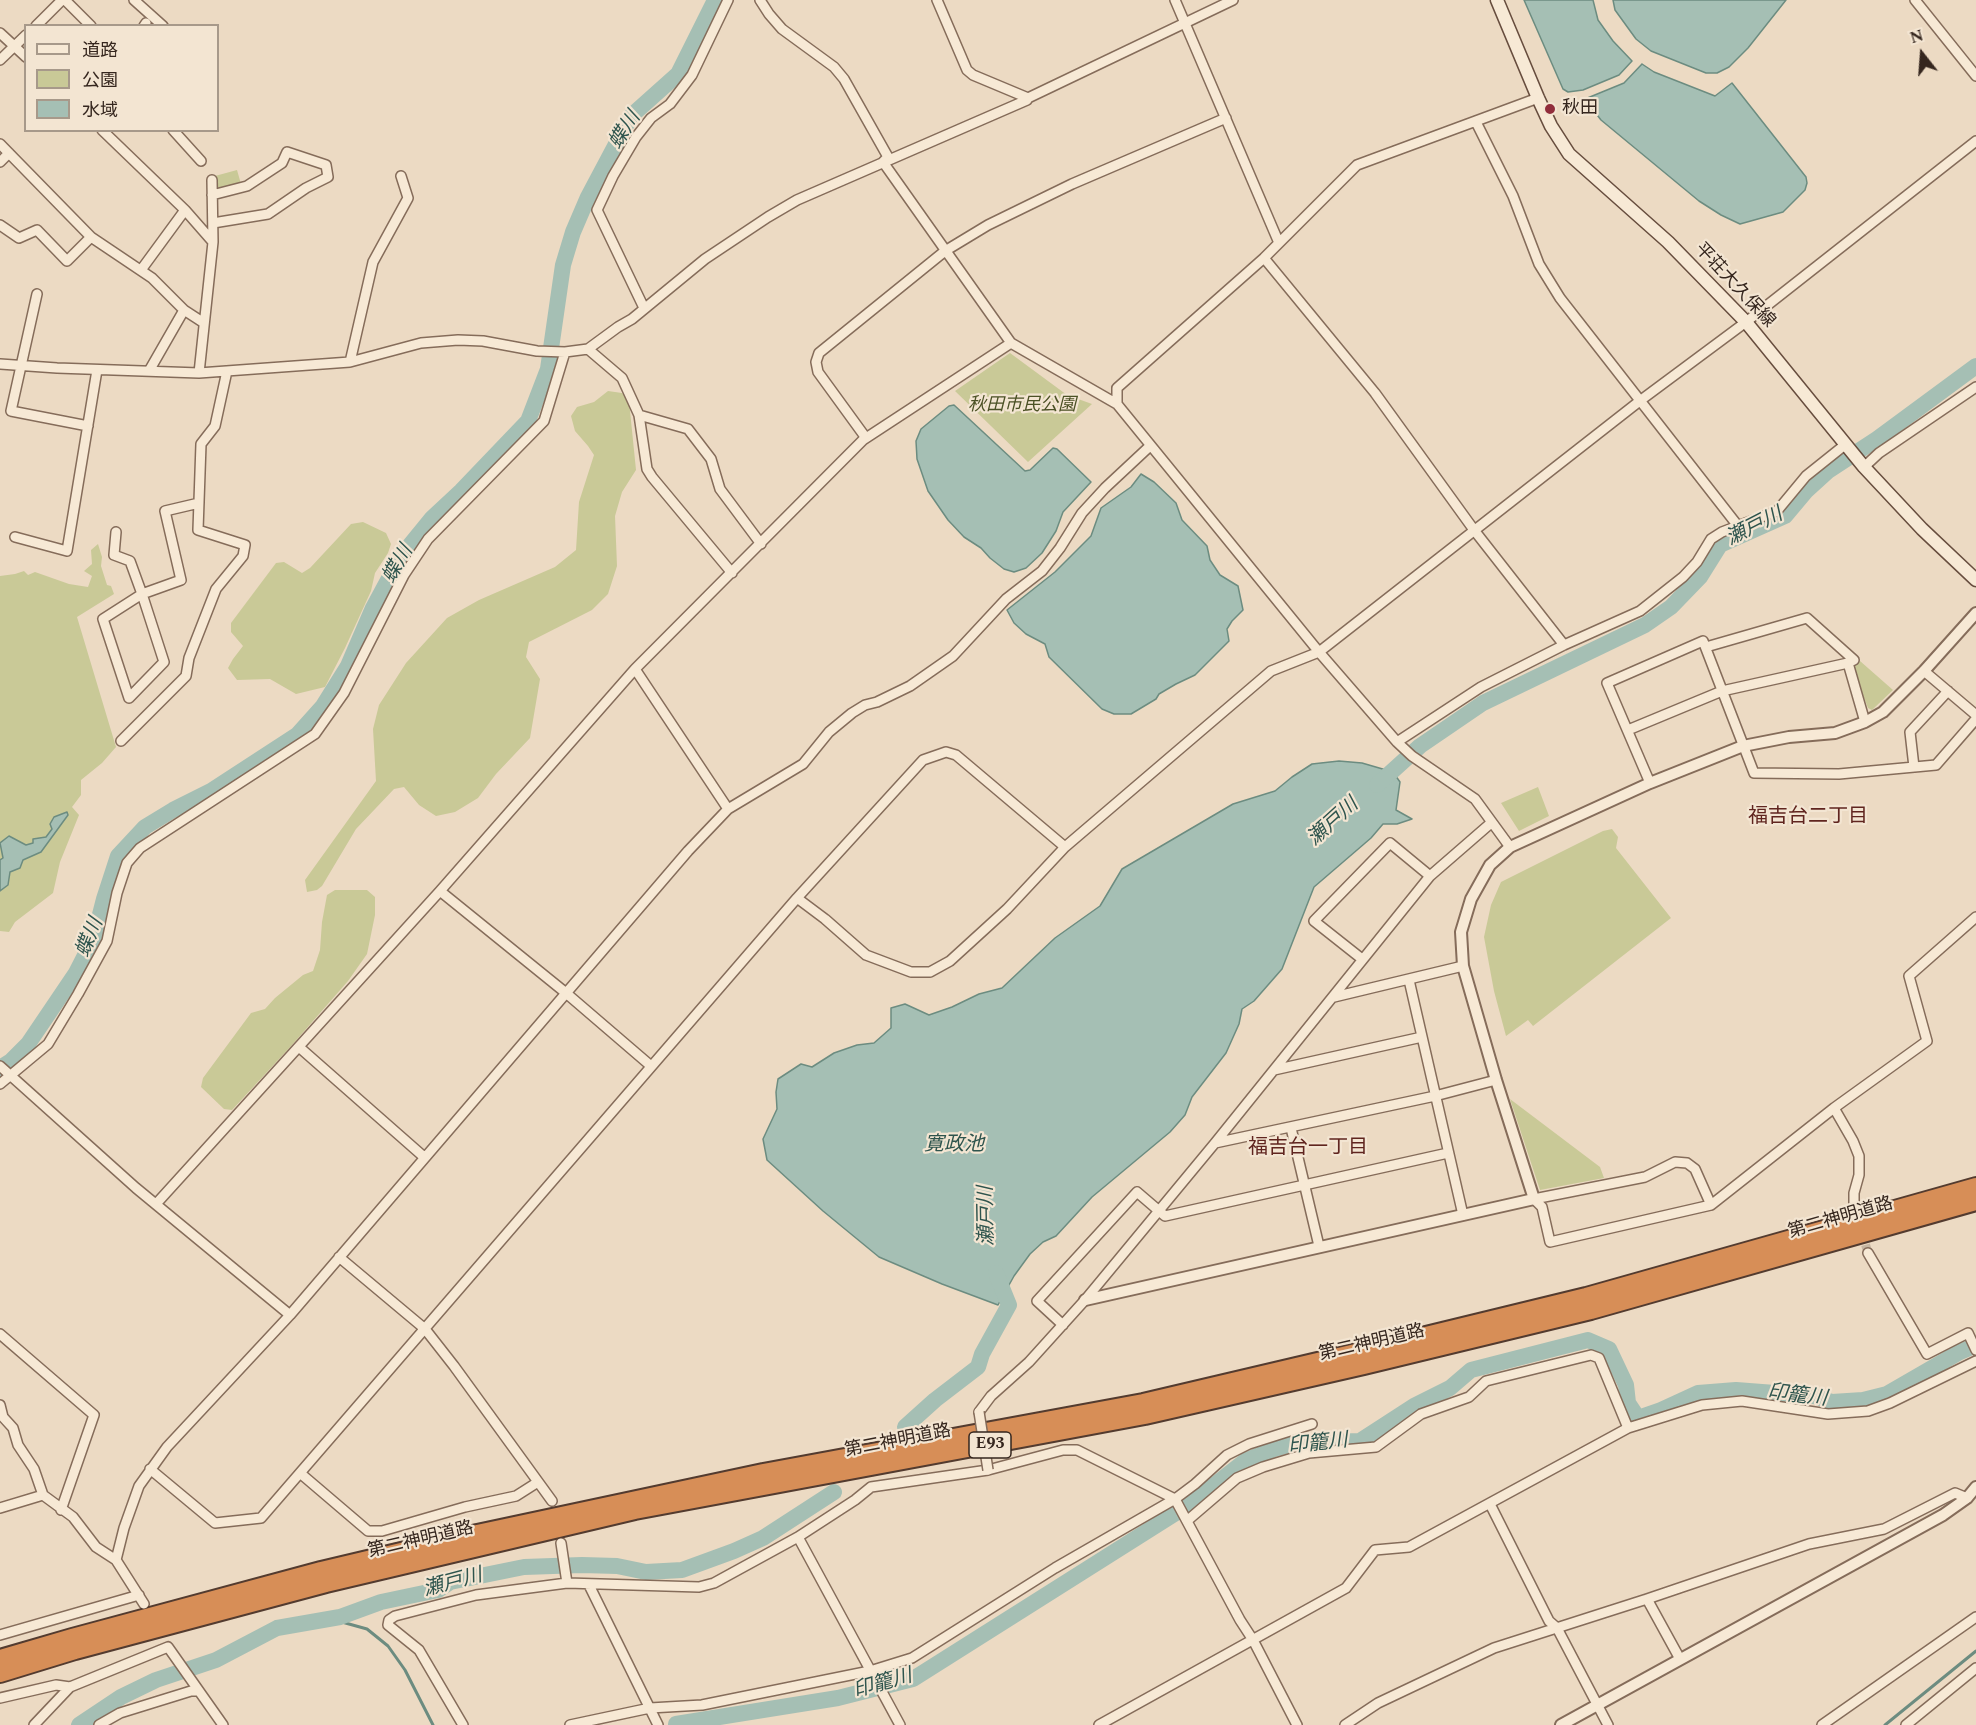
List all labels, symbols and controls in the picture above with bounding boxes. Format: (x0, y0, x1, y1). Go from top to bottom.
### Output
text: N (1907, 23, 1926, 50)
legend (24, 24, 219, 132)
north arrow (1892, 24, 1952, 84)
text: 道路 (82, 37, 118, 64)
text: 公園 (82, 67, 118, 94)
text: 水域 (82, 97, 118, 124)
place label: 秋田 (1562, 98, 1598, 120)
marker: 秋田 (1543, 102, 1557, 116)
water label: 蝶川 (605, 108, 647, 154)
street label: 平荘大久保線 (1689, 239, 1779, 333)
park label: 秋田市民公園 (968, 395, 1076, 417)
water label: 瀬戸川 (1723, 504, 1787, 552)
water label: 蝶川 (379, 542, 419, 588)
water label: 瀬戸川 (1304, 794, 1364, 852)
district label: 福吉台二丁目 (1748, 806, 1868, 830)
water label: 蝶川 (72, 915, 110, 961)
water label: 寛政池 (924, 1134, 984, 1158)
district label: 福吉台一丁目 (1248, 1137, 1368, 1161)
water label: 瀬戸川 (975, 1186, 1001, 1246)
street label: 第二神明道路 (1786, 1194, 1896, 1244)
street label: 第二神明道路 (1317, 1321, 1427, 1367)
water label: 印籠川 (1766, 1381, 1828, 1413)
street label: 第二神明道路 (843, 1421, 953, 1463)
water label: 印籠川 (1287, 1430, 1349, 1460)
road number: E93 (969, 1432, 1011, 1458)
street label: 第二神明道路 (366, 1518, 476, 1564)
water label: 瀬戸川 (421, 1565, 485, 1603)
water label: 印籠川 (851, 1665, 915, 1705)

